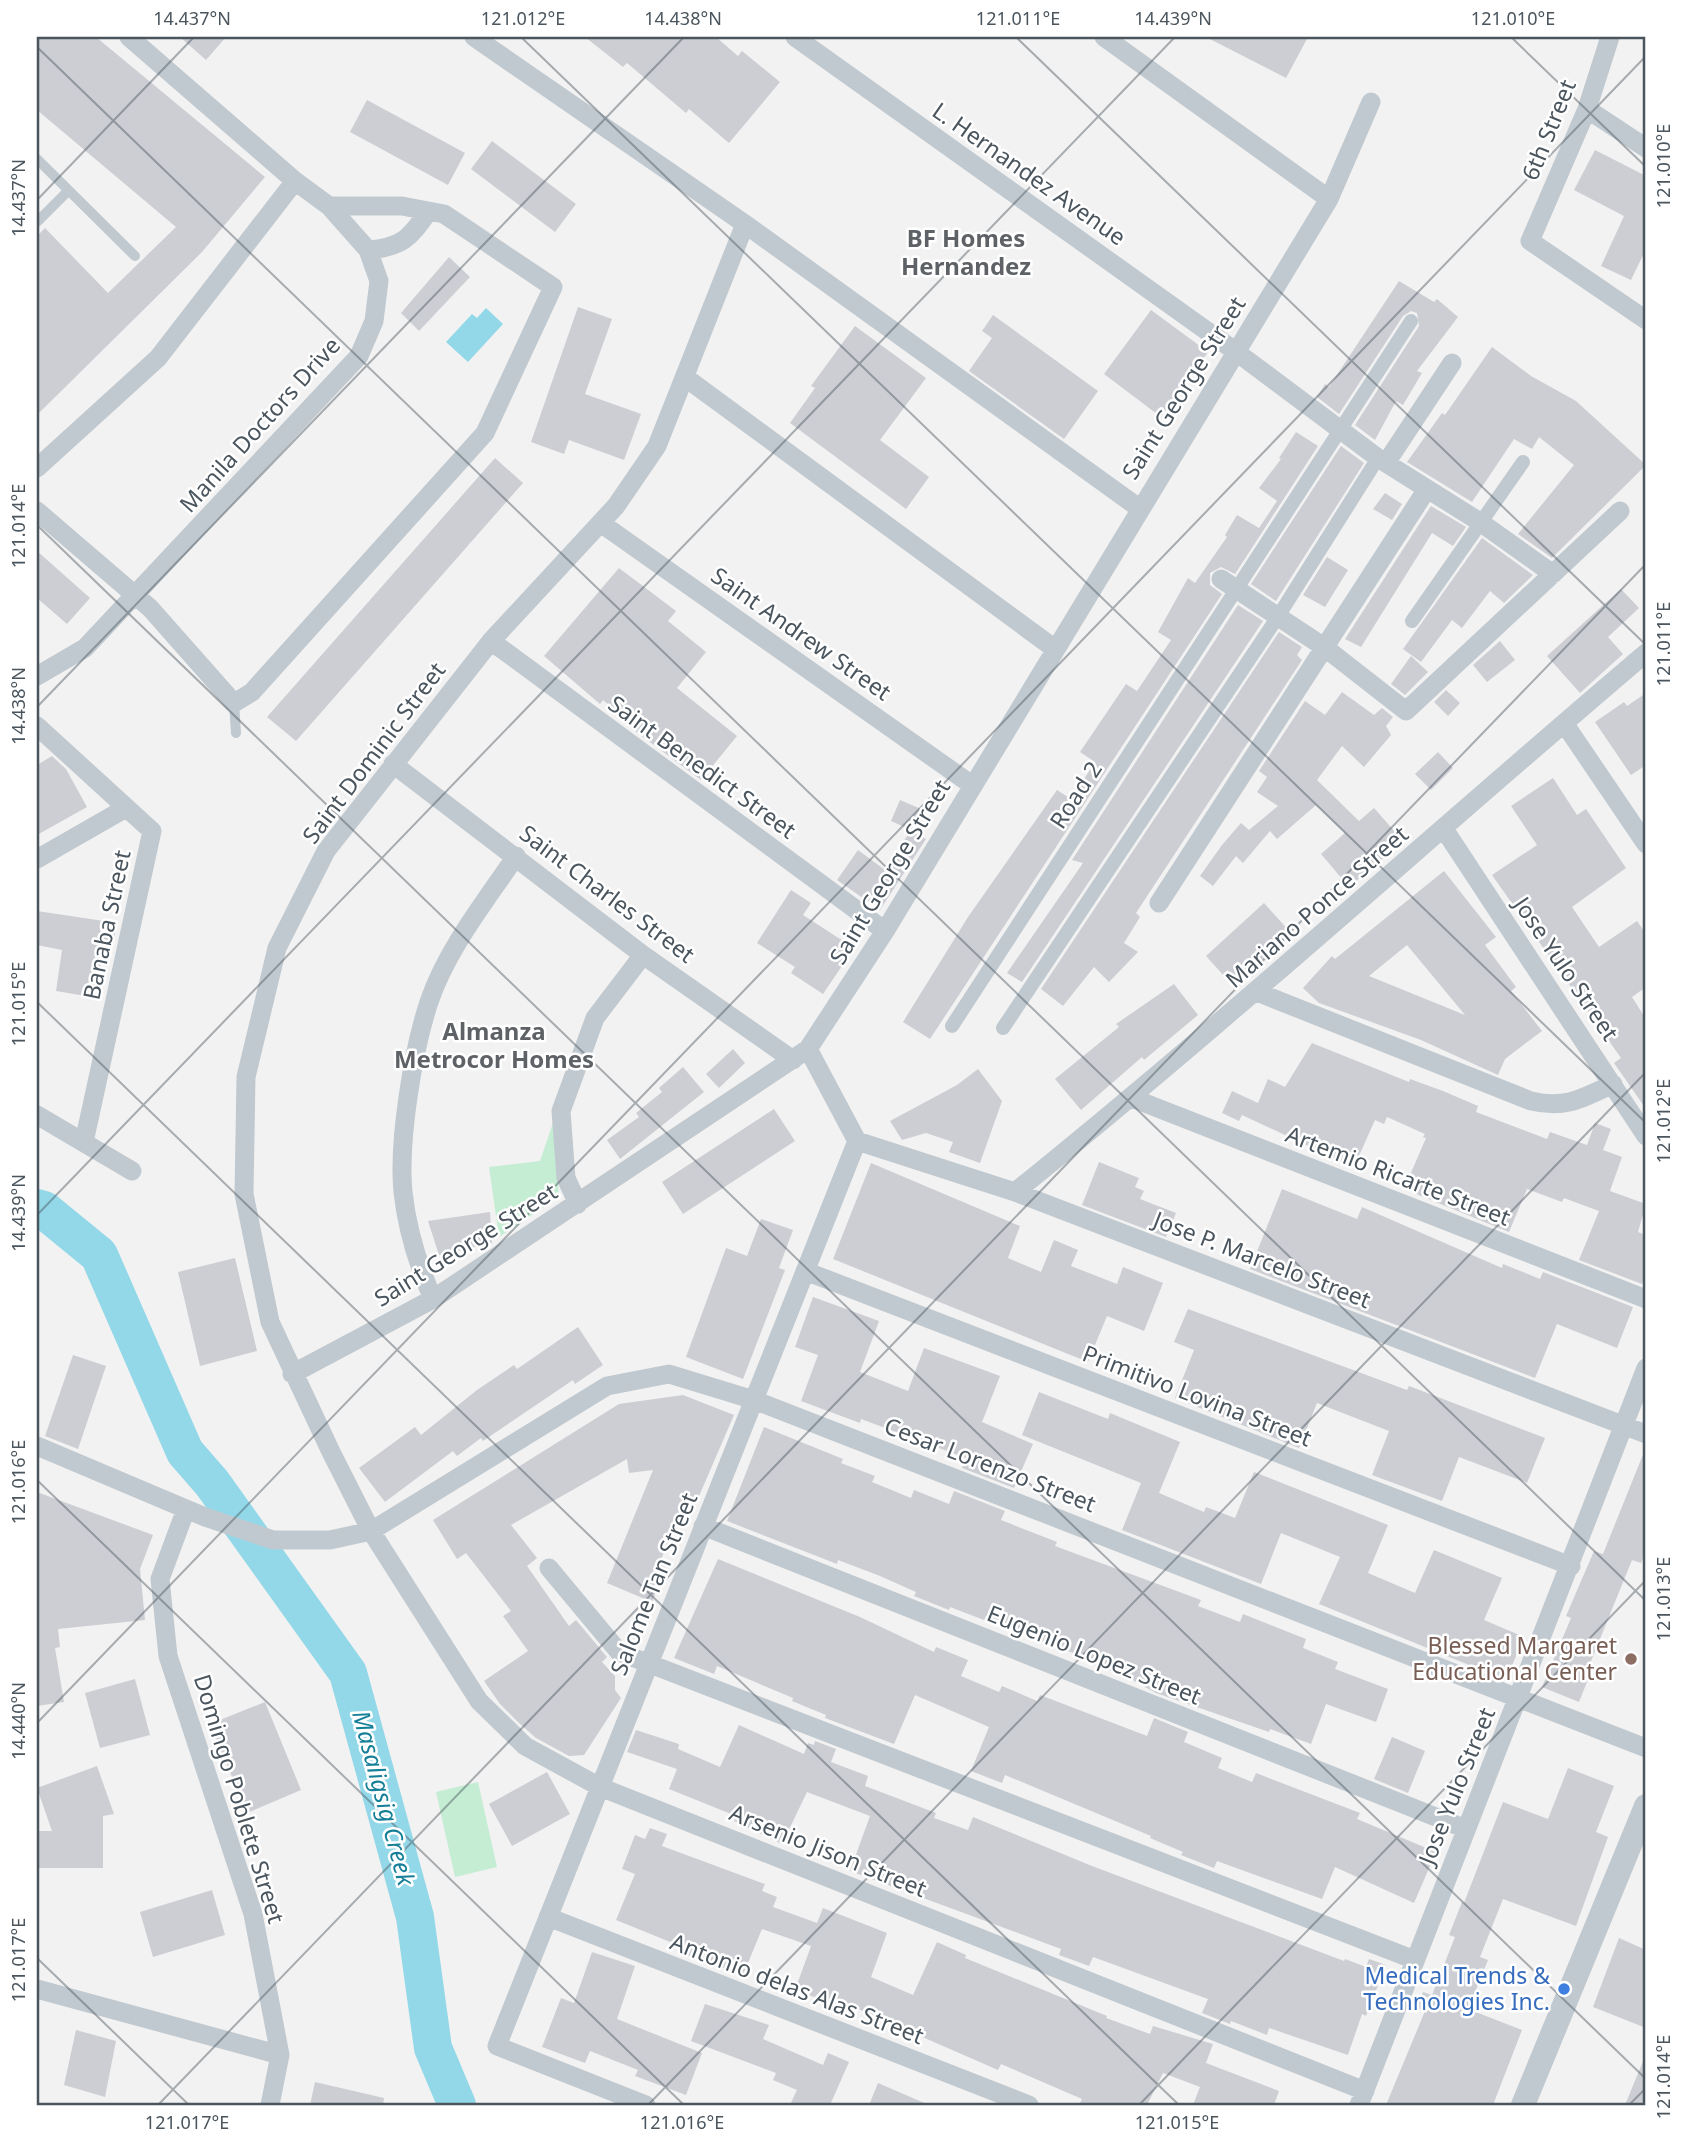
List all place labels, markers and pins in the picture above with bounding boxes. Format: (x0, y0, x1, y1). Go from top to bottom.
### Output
place label: Blessed Margaret Educational Center (1412, 1629, 1617, 1687)
marker: Blessed Margaret Educational Center (1623, 1651, 1639, 1667)
place label: Medical Trends & Technologies Inc. (1363, 1959, 1550, 2017)
marker: Medical Trends & Technologies Inc. (1556, 1981, 1572, 1997)

